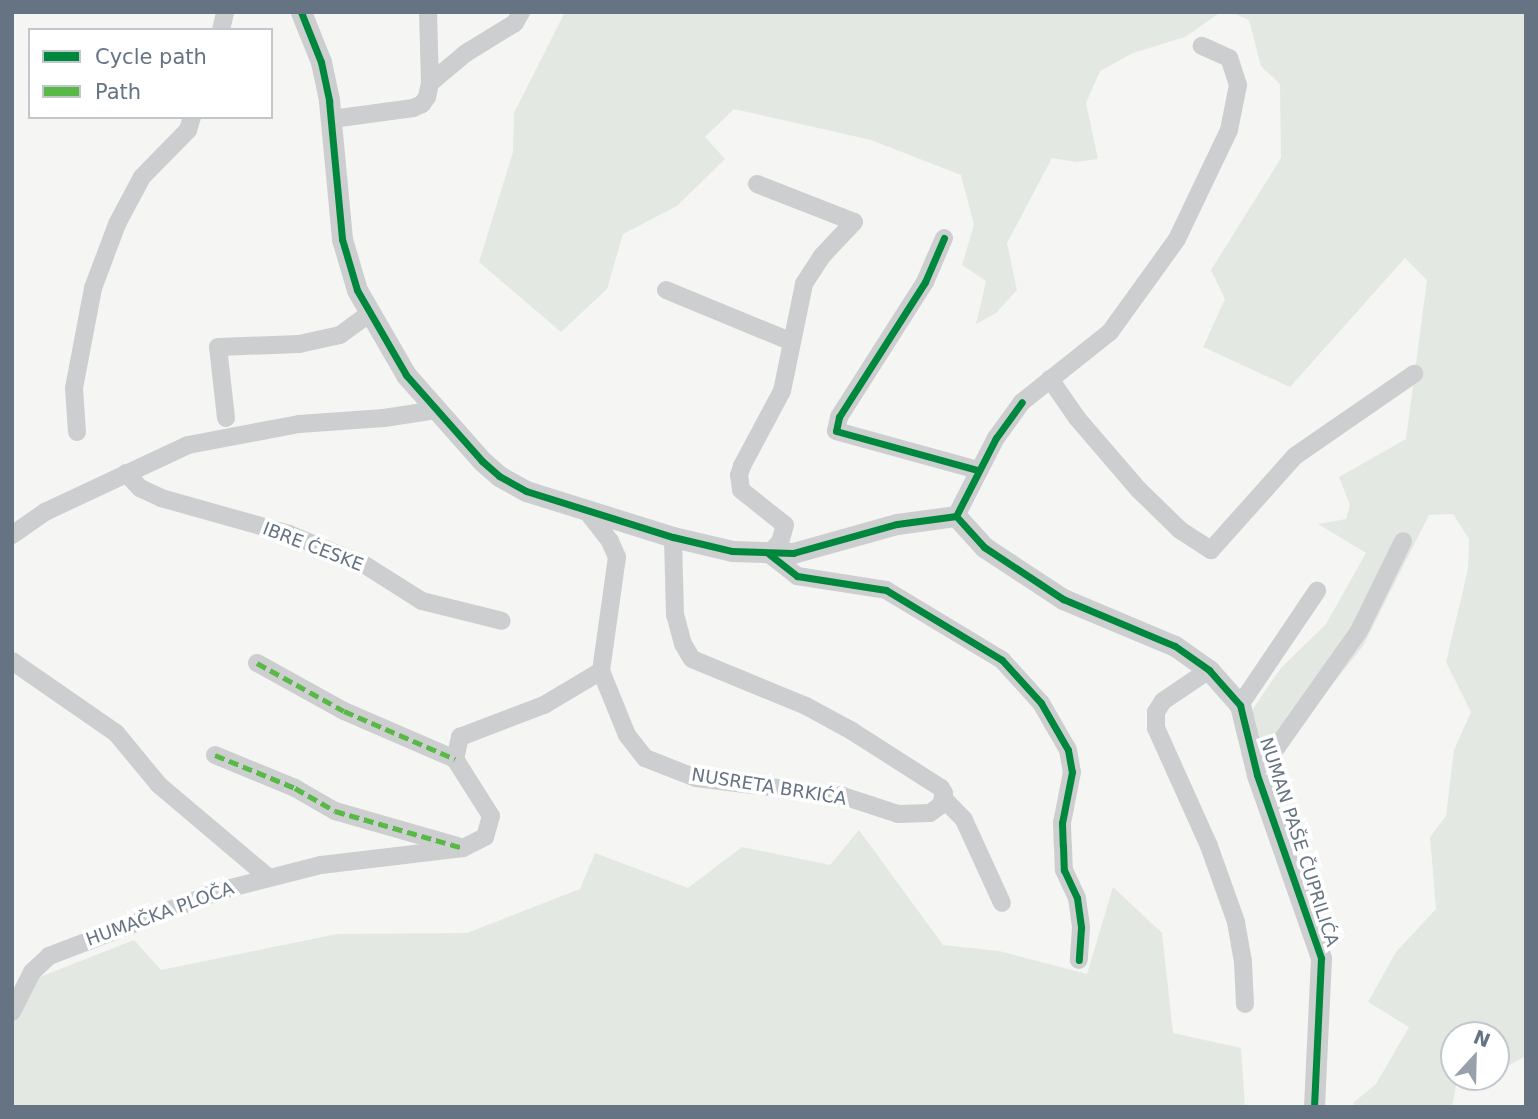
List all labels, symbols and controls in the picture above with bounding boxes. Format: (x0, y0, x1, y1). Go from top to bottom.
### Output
legend (28, 28, 273, 119)
text: Cycle path (95, 45, 207, 69)
text: Path (95, 80, 141, 104)
street label: IBRE ĆESKE (260, 518, 366, 576)
street label: NUMAN PAŠE ČUPRILIĆA (1255, 735, 1343, 949)
street label: NUSRETA BRKIĆA (690, 764, 848, 810)
street label: HUMAČKA PLOČA (83, 877, 237, 951)
north arrow (1440, 1021, 1510, 1091)
text: N (1471, 1025, 1494, 1052)

